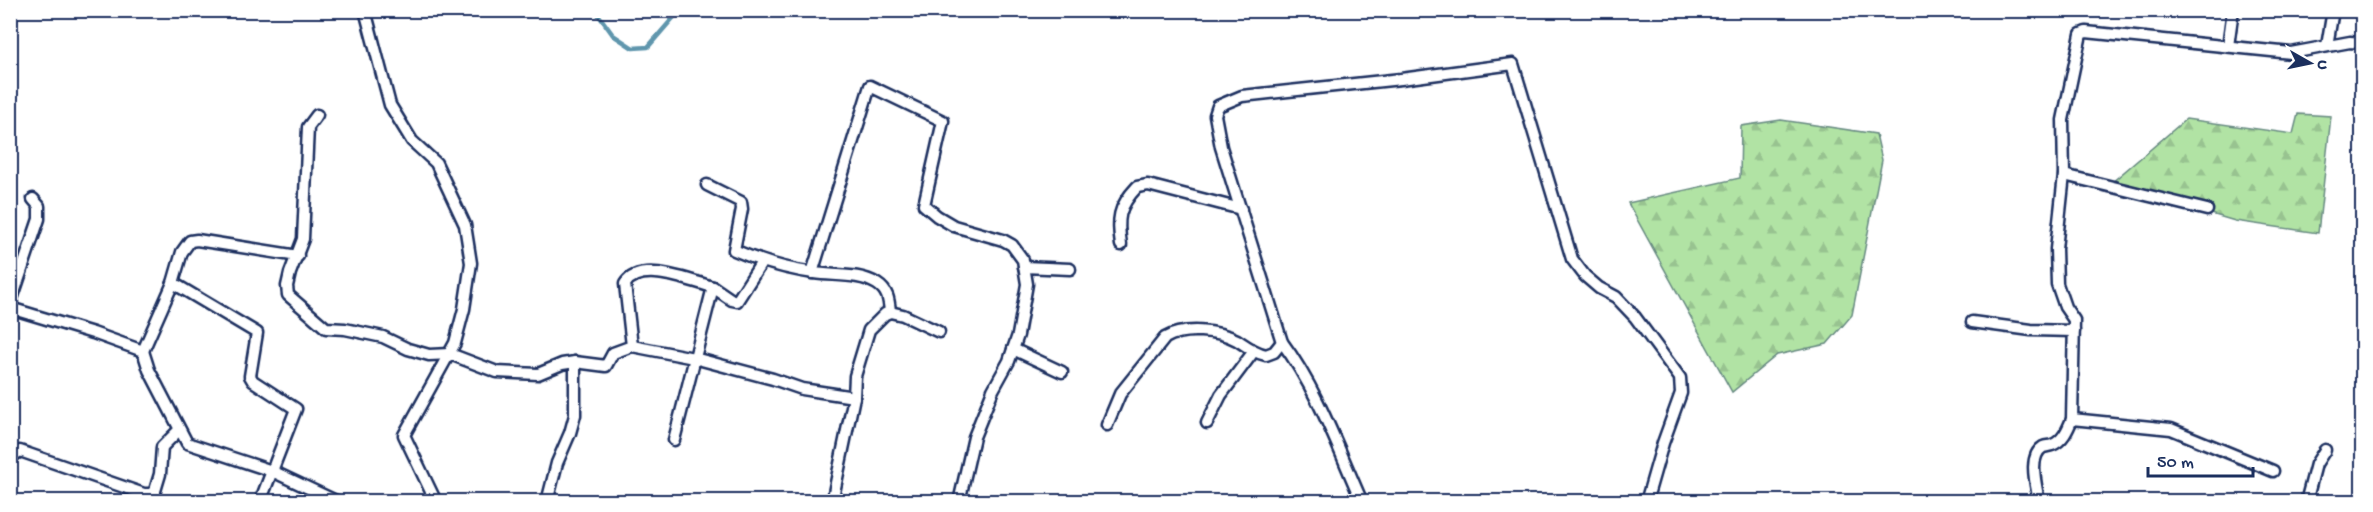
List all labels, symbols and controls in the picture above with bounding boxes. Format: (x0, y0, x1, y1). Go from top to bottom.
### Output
north arrow (2280, 33, 2340, 93)
text: U (2311, 59, 2331, 72)
scale bar (2148, 440, 2253, 478)
text: 50 m (2157, 453, 2194, 474)

